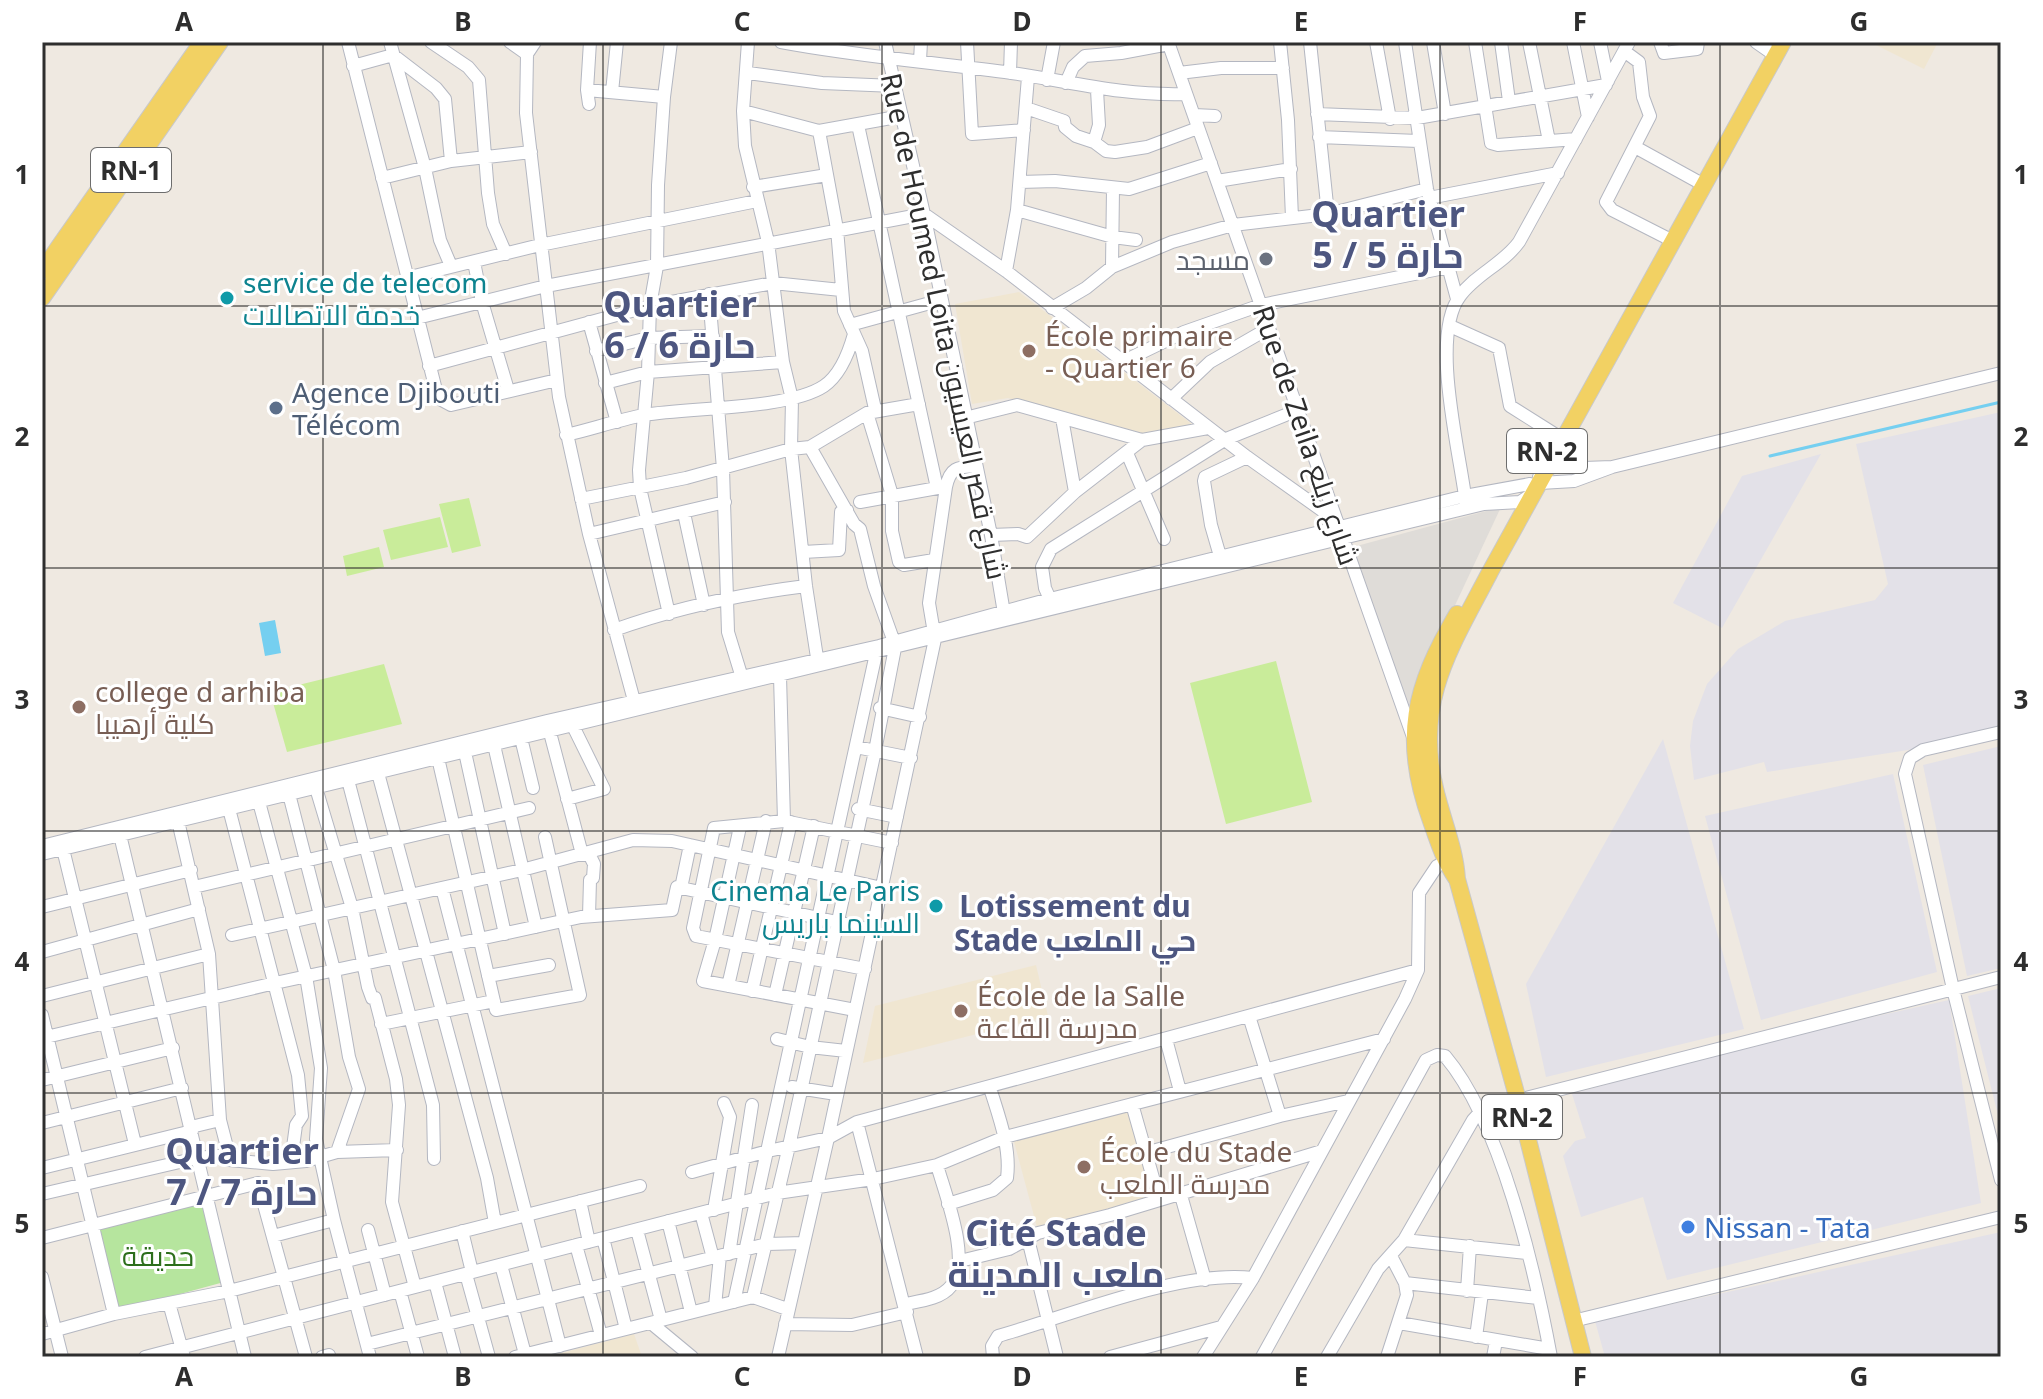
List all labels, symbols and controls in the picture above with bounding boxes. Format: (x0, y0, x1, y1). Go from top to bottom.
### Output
text: A (175, 3, 193, 39)
text: B (454, 3, 472, 39)
text: C (734, 3, 750, 39)
text: D (1012, 3, 1032, 39)
text: E (1294, 3, 1308, 39)
text: F (1573, 3, 1587, 39)
text: G (1850, 3, 1868, 39)
street label: Rue de Houmed Loita شارع قصر العيسيون (872, 69, 1017, 583)
road number: RN-1 (91, 148, 171, 192)
text: 1 (15, 156, 29, 192)
text: 1 (2014, 156, 2028, 192)
district label: Quartier 5 / حارة 5 (1311, 189, 1465, 279)
place label: مسجد (1176, 240, 1250, 278)
marker: مسجد (1257, 250, 1275, 268)
place label: service de telecom خدمة الاتصالات (243, 263, 488, 333)
district label: Quartier 6 / حارة 6 (603, 279, 757, 369)
marker: service de telecom خدمة الاتصالات (218, 289, 236, 307)
street label: Rue de Zeila شارع زيلع (1244, 300, 1369, 570)
place label: École primaire - Quartier 6 (1045, 316, 1233, 386)
marker: École primaire - Quartier 6 (1020, 342, 1038, 360)
place label: Agence Djibouti Télécom (292, 373, 500, 443)
marker: Agence Djibouti Télécom (267, 399, 285, 417)
text: 2 (15, 418, 30, 454)
text: 2 (2014, 418, 2029, 454)
road number: RN-2 (1507, 429, 1587, 473)
place label: college d arhiba كلية أرهيبا (95, 672, 305, 742)
text: 3 (15, 681, 29, 717)
text: 3 (2014, 681, 2028, 717)
marker: college d arhiba كلية أرهيبا (70, 698, 88, 716)
place label: Cinema Le Paris السينما باريس (710, 871, 920, 941)
district label: Lotissement du Stade حي الملعب (954, 885, 1196, 965)
marker: Cinema Le Paris السينما باريس (927, 897, 945, 915)
text: 4 (15, 943, 30, 979)
text: 4 (2014, 943, 2029, 979)
place label: École de la Salle مدرسة القاعة (977, 976, 1185, 1046)
marker: École de la Salle مدرسة القاعة (952, 1002, 970, 1020)
road number: RN-2 (1482, 1095, 1562, 1139)
district label: Quartier 7 / حارة 7 (165, 1126, 319, 1216)
place label: École du Stade مدرسة الملعب (1100, 1132, 1292, 1202)
marker: École du Stade مدرسة الملعب (1075, 1158, 1093, 1176)
text: 5 (15, 1205, 29, 1241)
text: 5 (2014, 1205, 2028, 1241)
district label: Cité Stade ملعب المدينة (947, 1208, 1165, 1298)
place label: Nissan - Tata (1704, 1208, 1871, 1246)
marker: Nissan - Tata (1679, 1218, 1697, 1236)
park label: حديقة (122, 1236, 194, 1274)
text: A (175, 1358, 193, 1394)
text: B (454, 1358, 472, 1394)
text: C (734, 1358, 750, 1394)
text: D (1012, 1358, 1032, 1394)
text: E (1294, 1358, 1308, 1394)
text: F (1573, 1358, 1587, 1394)
text: G (1850, 1358, 1868, 1394)

